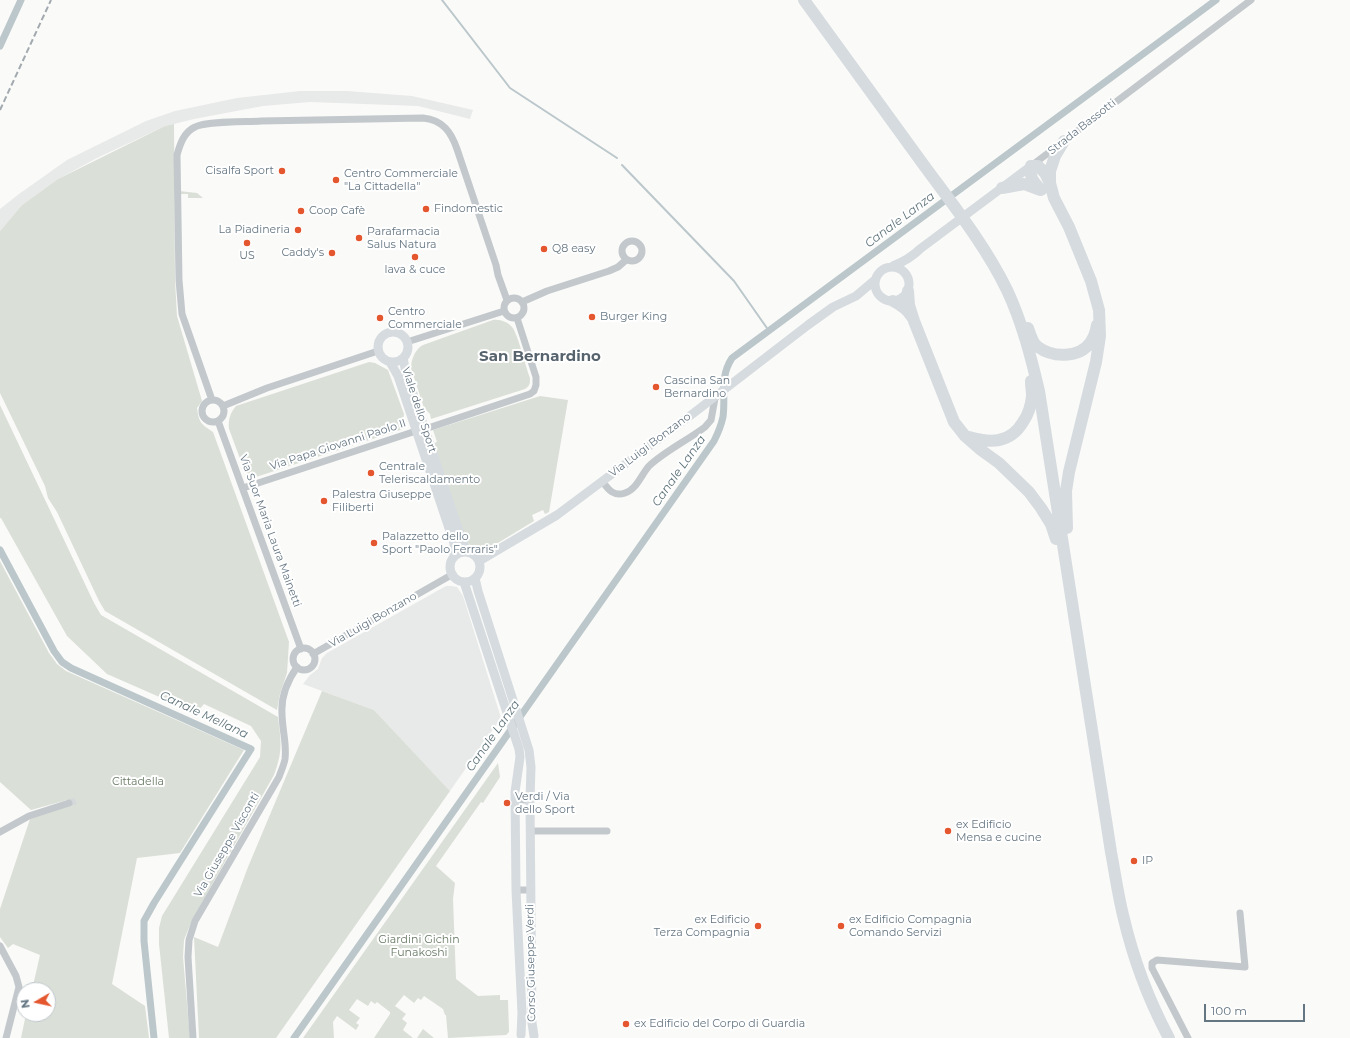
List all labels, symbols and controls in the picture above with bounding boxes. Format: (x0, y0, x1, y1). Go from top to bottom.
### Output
street label: Strada Bassotti (1045, 96, 1119, 158)
place label: Cisalfa Sport (205, 164, 274, 178)
marker: Cisalfa Sport (277, 166, 287, 176)
place label: Centro Commerciale "La Cittadella" (344, 167, 458, 193)
marker: Centro Commerciale "La Cittadella" (331, 175, 341, 185)
water label: Canale Lanza (862, 189, 938, 251)
place label: Findomestic (434, 202, 503, 216)
place label: Coop Cafè (309, 204, 365, 218)
marker: Findomestic (421, 204, 431, 214)
marker: Coop Cafè (296, 206, 306, 216)
place label: La Piadineria (219, 223, 290, 237)
marker: La Piadineria (293, 225, 303, 235)
place label: Parafarmacia Salus Natura (367, 225, 440, 251)
marker: Parafarmacia Salus Natura (354, 233, 364, 243)
marker: US (242, 238, 252, 248)
place label: Q8 easy (552, 242, 595, 256)
marker: Q8 easy (539, 244, 549, 254)
place label: Caddy's (281, 246, 324, 260)
marker: Caddy's (327, 248, 337, 258)
place label: US (239, 249, 255, 263)
marker: lava & cuce (410, 252, 420, 262)
place label: lava & cuce (384, 263, 446, 277)
place label: Centro Commerciale (388, 305, 462, 331)
place label: Burger King (600, 310, 667, 324)
marker: Burger King (587, 312, 597, 322)
marker: Centro Commerciale (375, 313, 385, 323)
district label: San Bernardino (479, 348, 601, 366)
street label: Viale dello Sport (399, 365, 439, 455)
place label: Cascina San Bernardino (664, 374, 730, 400)
marker: Cascina San Bernardino (651, 382, 661, 392)
street label: Via Luigi Bonzano (606, 410, 694, 480)
street label: Via Papa Giovanni Paolo II (268, 417, 408, 473)
water label: Canale Lanza (649, 433, 709, 509)
street label: Via Suor Maria Laura Mainetti (236, 453, 304, 609)
place label: Centrale Teleriscaldamento (379, 460, 480, 486)
marker: Centrale Teleriscaldamento (366, 468, 376, 478)
place label: Palestra Giuseppe Filiberti (332, 488, 431, 514)
marker: Palestra Giuseppe Filiberti (319, 496, 329, 506)
place label: Palazzetto dello Sport "Paolo Ferraris" (382, 530, 498, 556)
marker: Palazzetto dello Sport "Paolo Ferraris" (369, 538, 379, 548)
street label: Via Luigi Bonzano (327, 590, 419, 650)
water label: Canale Mellana (157, 688, 251, 742)
water label: Canale Lanza (463, 698, 523, 774)
park label: Cittadella (112, 775, 164, 789)
street label: Via Giuseppe Visconti (192, 790, 262, 900)
place label: Verdi / Via dello Sport (515, 790, 575, 816)
marker: Verdi / Via dello Sport (502, 798, 512, 808)
place label: ex Edificio Mensa e cucine (956, 818, 1042, 844)
marker: ex Edificio Mensa e cucine (943, 826, 953, 836)
place label: IP (1142, 854, 1153, 868)
marker: IP (1129, 856, 1139, 866)
street label: Corso Giuseppe Verdi (523, 904, 539, 1022)
place label: ex Edificio Terza Compagnia (654, 913, 750, 939)
place label: ex Edificio Compagnia Comando Servizi (849, 913, 972, 939)
marker: ex Edificio Terza Compagnia (753, 921, 763, 931)
marker: ex Edificio Compagnia Comando Servizi (836, 921, 846, 931)
park label: Giardini Gichin Funakoshi (378, 933, 460, 959)
north arrow (16, 982, 56, 1022)
scale bar (1206, 996, 1307, 1022)
text: N (18, 998, 33, 1009)
text: 100 m (1211, 1003, 1247, 1018)
place label: ex Edificio del Corpo di Guardia (634, 1017, 805, 1031)
marker: ex Edificio del Corpo di Guardia (621, 1019, 631, 1029)

